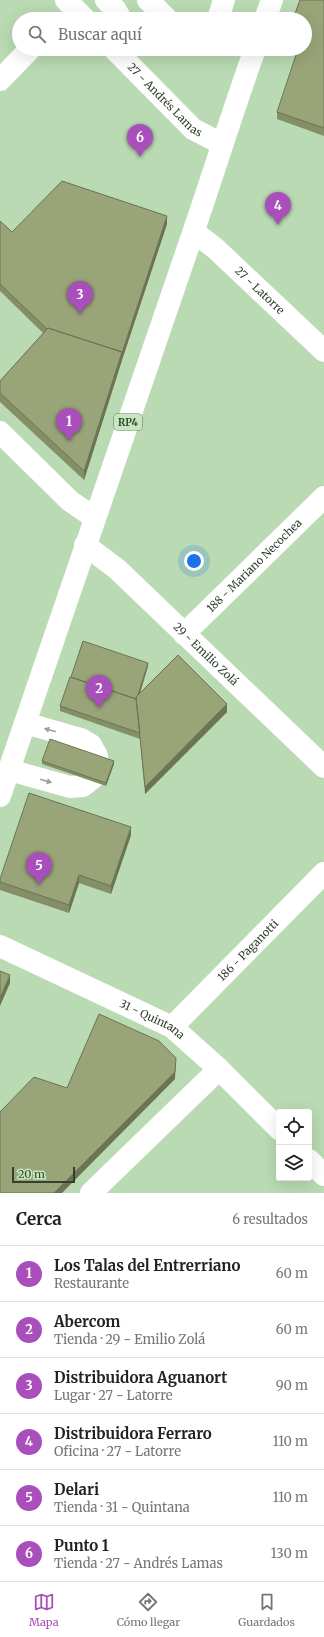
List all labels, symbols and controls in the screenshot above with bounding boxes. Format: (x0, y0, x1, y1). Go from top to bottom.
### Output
search box (12, 12, 312, 56)
icon: search (26, 23, 48, 45)
text: Buscar aquí (58, 25, 142, 44)
street label: 27 - Andrés Lamas (125, 60, 205, 140)
pin: 6 (127, 124, 153, 157)
pin: 4 (265, 192, 291, 225)
street label: 27 - Latorre (232, 264, 288, 317)
pin: 3 (67, 281, 93, 314)
pin: 1 (56, 408, 82, 441)
road number: RP4 (114, 414, 142, 430)
street label: 188 - Mariano Necochea (203, 516, 305, 615)
your location (184, 551, 204, 571)
street label: 29 - Emilio Zolá (170, 620, 241, 688)
pin: 2 (86, 675, 112, 708)
one-way arrow (44, 727, 56, 733)
one-way arrow (40, 778, 52, 784)
pin: 5 (26, 852, 52, 885)
street label: 186 - Paganotti (215, 916, 282, 984)
street label: 31 - Quintana (118, 996, 188, 1042)
map controls (276, 1109, 312, 1181)
button: locate (276, 1109, 312, 1145)
button: layers (276, 1145, 312, 1181)
scale bar (12, 1165, 75, 1184)
text: 20 m (18, 1167, 45, 1181)
text: Cerca (16, 1208, 62, 1230)
text: 6 resultados (232, 1211, 308, 1228)
text: Los Talas del Entrerriano (54, 1256, 240, 1275)
text: 1 (26, 1265, 32, 1282)
text: 60 m (276, 1265, 308, 1282)
text: Restaurante (54, 1275, 129, 1292)
text: Abercom (54, 1312, 120, 1331)
text: 2 (25, 1321, 33, 1338)
text: 60 m (276, 1321, 308, 1338)
text: Tienda · 29 - Emilio Zolá (54, 1331, 205, 1348)
text: Distribuidora Aguanort (54, 1368, 227, 1387)
text: 3 (25, 1377, 33, 1394)
text: 90 m (276, 1377, 308, 1394)
text: Lugar · 27 - Latorre (54, 1387, 172, 1404)
text: Distribuidora Ferraro (54, 1424, 212, 1443)
text: 4 (25, 1433, 33, 1450)
text: 110 m (273, 1433, 308, 1450)
text: Oficina · 27 - Latorre (54, 1443, 181, 1460)
text: Delari (54, 1480, 99, 1499)
text: 5 (25, 1489, 33, 1506)
text: 110 m (273, 1489, 308, 1506)
text: Tienda · 31 - Quintana (54, 1499, 190, 1516)
text: Punto 1 (54, 1536, 109, 1555)
text: 6 (25, 1545, 33, 1562)
text: 130 m (271, 1545, 308, 1562)
text: Tienda · 27 - Andrés Lamas (54, 1555, 223, 1572)
tab: Mapa (29, 1591, 59, 1629)
tab: Cómo llegar (117, 1591, 180, 1629)
tab: Guardados (238, 1591, 295, 1629)

